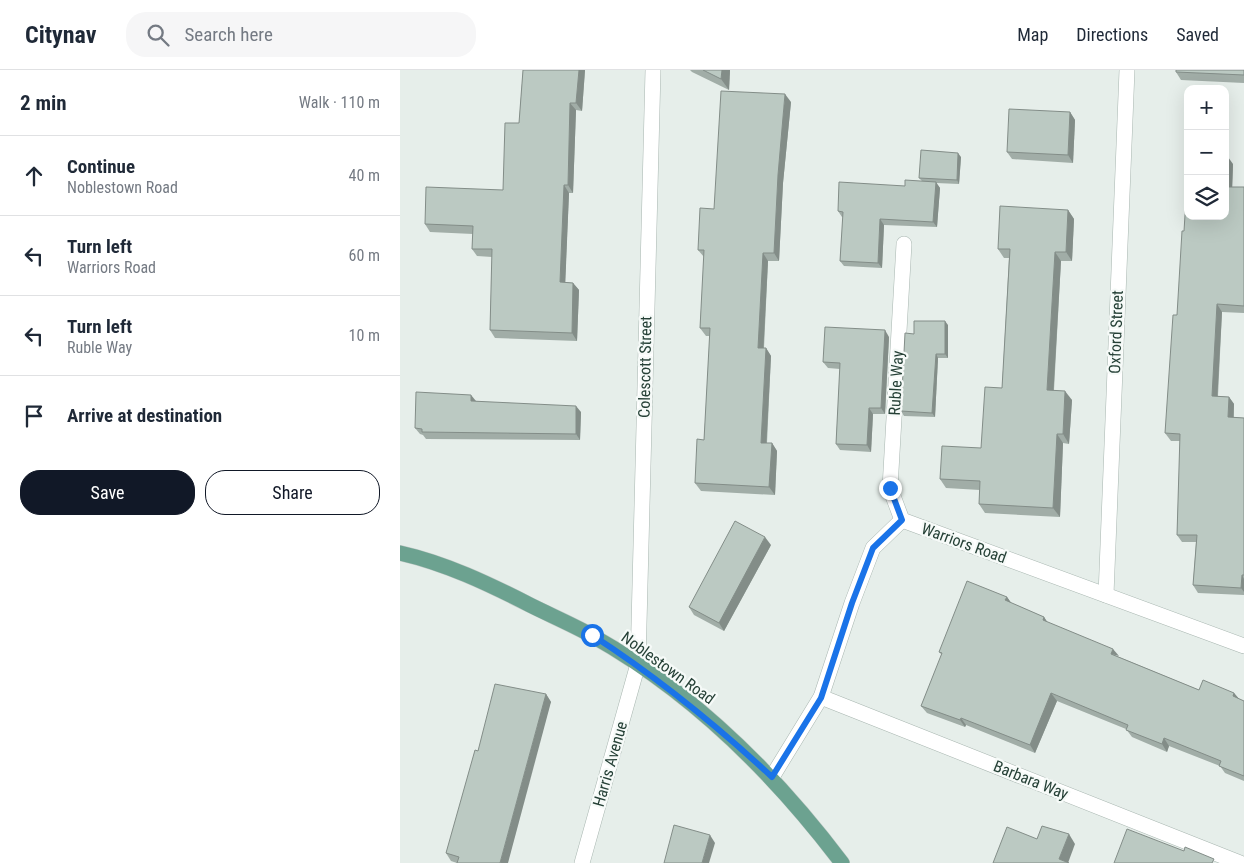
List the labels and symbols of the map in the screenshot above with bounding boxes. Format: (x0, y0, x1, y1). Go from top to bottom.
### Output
street label: Oxford Street (1105, 290, 1127, 374)
street label: Colescott Street (635, 316, 655, 418)
street label: Ruble Way (885, 350, 907, 416)
route end (879, 477, 902, 500)
street label: Warriors Road (919, 519, 1009, 567)
route start (581, 624, 604, 647)
street label: Noblestown Road (618, 628, 718, 708)
street label: Harris Avenue (589, 719, 631, 809)
street label: Barbara Way (991, 756, 1071, 804)

